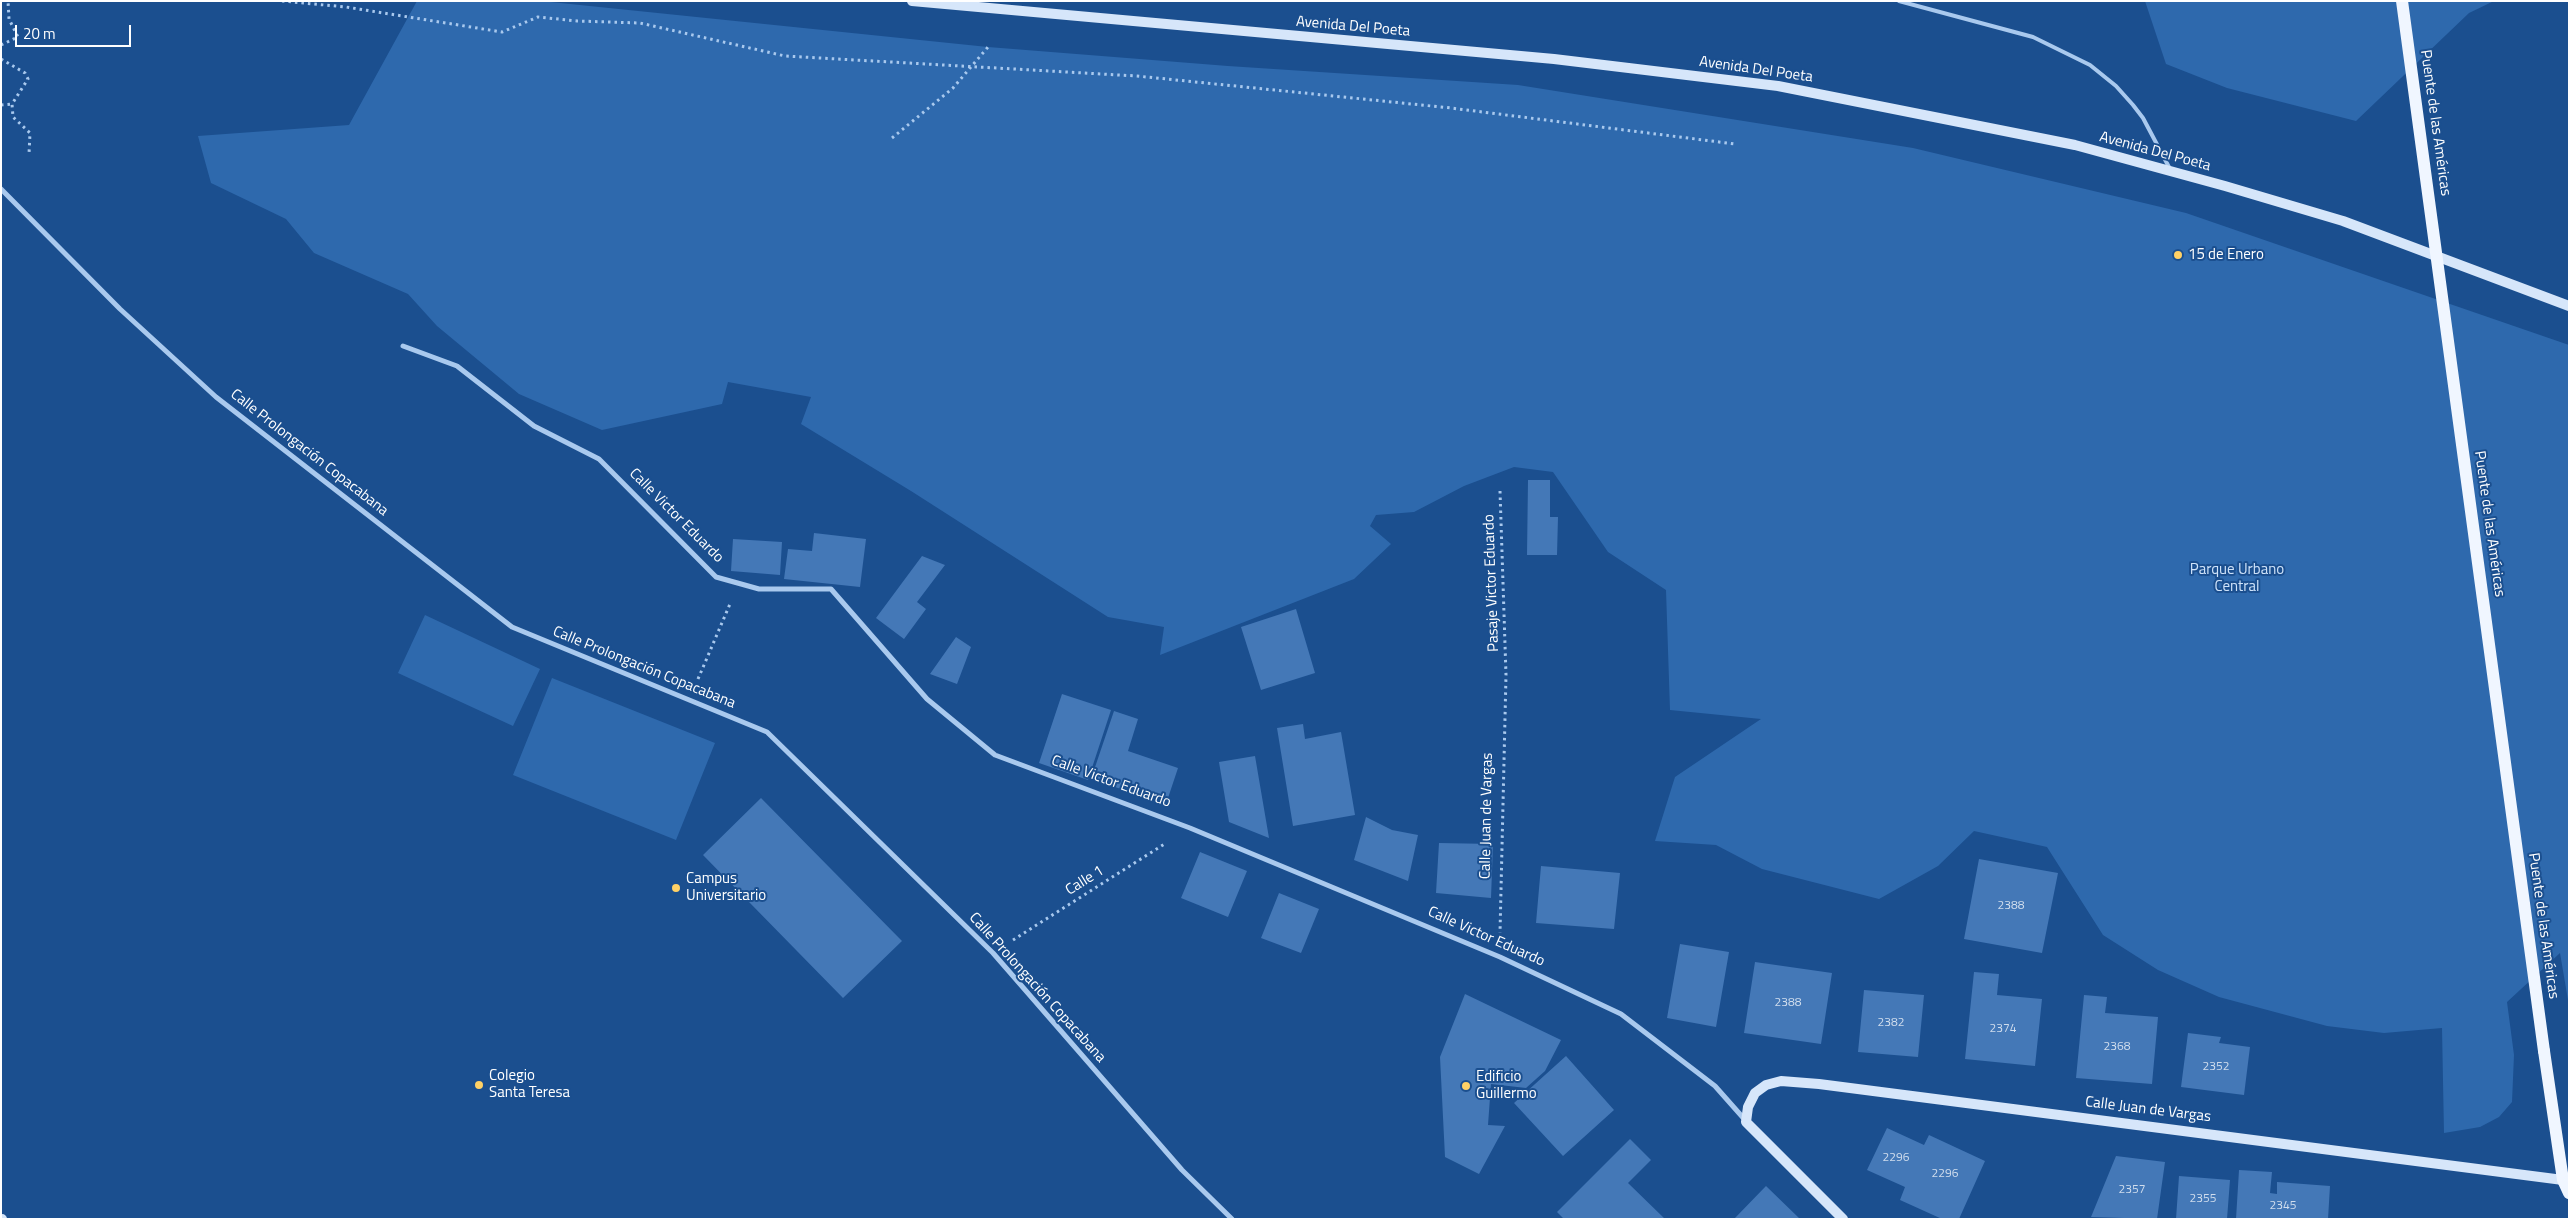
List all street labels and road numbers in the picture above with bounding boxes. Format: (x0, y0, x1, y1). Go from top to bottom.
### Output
street label: Avenida Del Poeta (1295, 13, 1411, 41)
street label: Puente de las Américas (2416, 49, 2454, 197)
street label: Avenida Del Poeta (1698, 53, 1814, 87)
street label: Avenida Del Poeta (2097, 128, 2213, 176)
street label: Calle Prolongación Copacabana (226, 386, 392, 520)
street label: Puente de las Américas (2470, 450, 2508, 598)
street label: Calle Victor Eduardo (625, 465, 727, 567)
street label: Pasaje Victor Eduardo (1481, 514, 1503, 652)
street label: Calle Prolongación Copacabana (550, 623, 738, 713)
street label: Calle Victor Eduardo (1049, 752, 1173, 812)
street label: Calle Juan de Vargas (1477, 753, 1497, 879)
street label: Puente de las Américas (2524, 852, 2562, 1000)
street label: Calle 1 (1062, 862, 1108, 900)
street label: Calle Victor Eduardo (1425, 903, 1547, 971)
street label: Calle Prolongación Copacabana (965, 909, 1109, 1067)
street label: Calle Juan de Vargas (2084, 1093, 2212, 1127)

